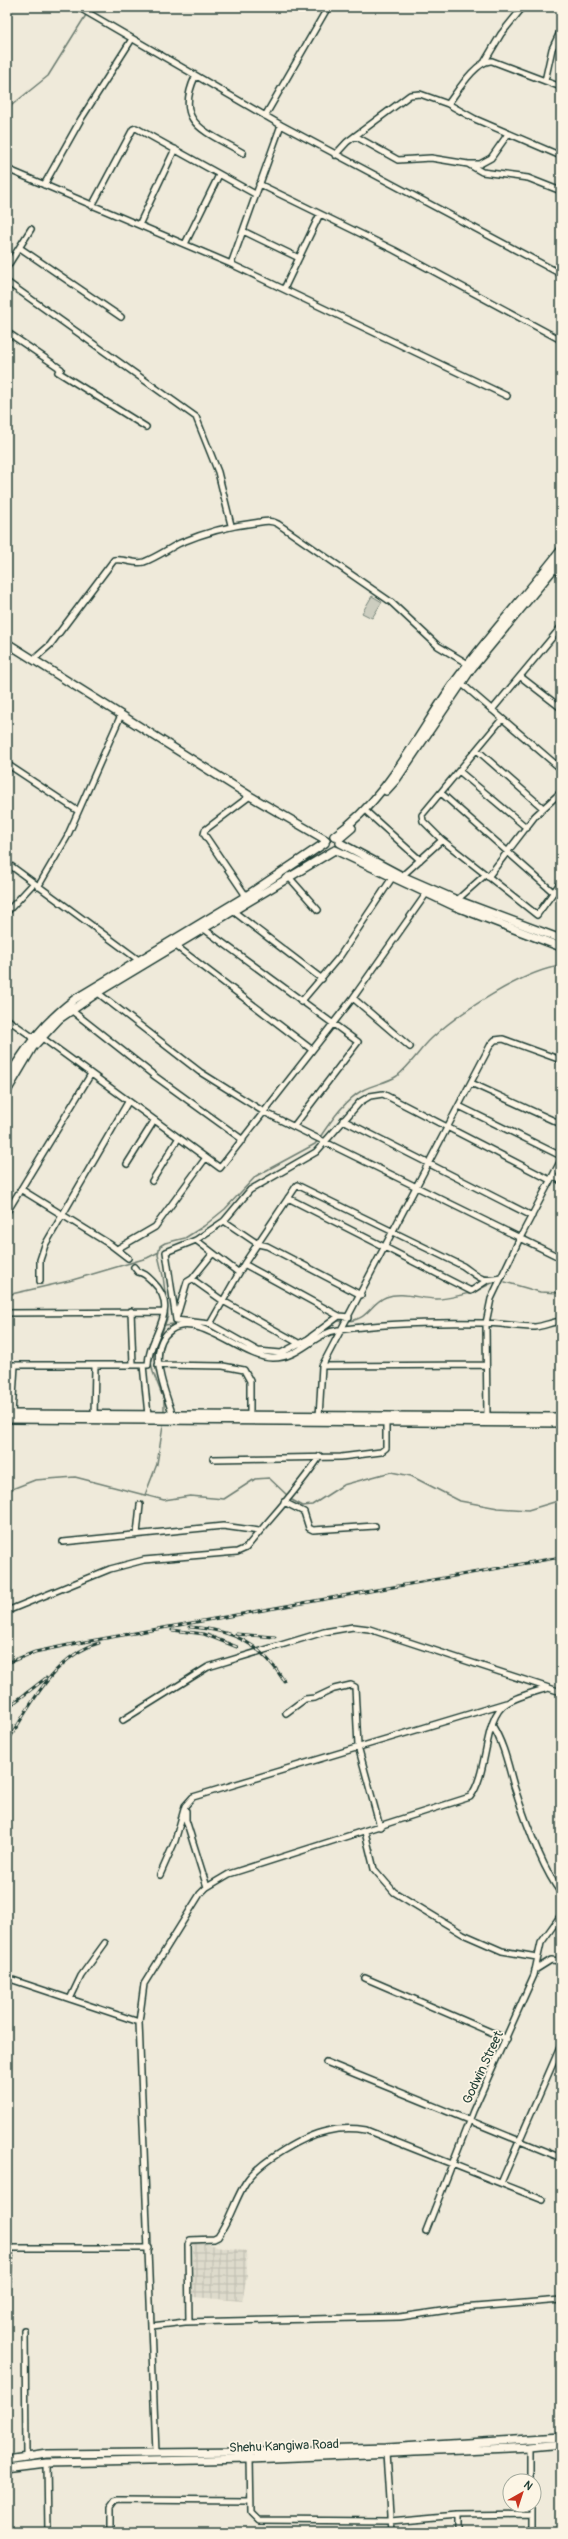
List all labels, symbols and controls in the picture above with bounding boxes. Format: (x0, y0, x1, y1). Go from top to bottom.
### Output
street label: Godwin Street (459, 2028, 507, 2106)
street label: Shehu Kangiwa Road (229, 2436, 339, 2456)
north arrow (502, 2473, 542, 2513)
text: N (521, 2478, 535, 2493)

